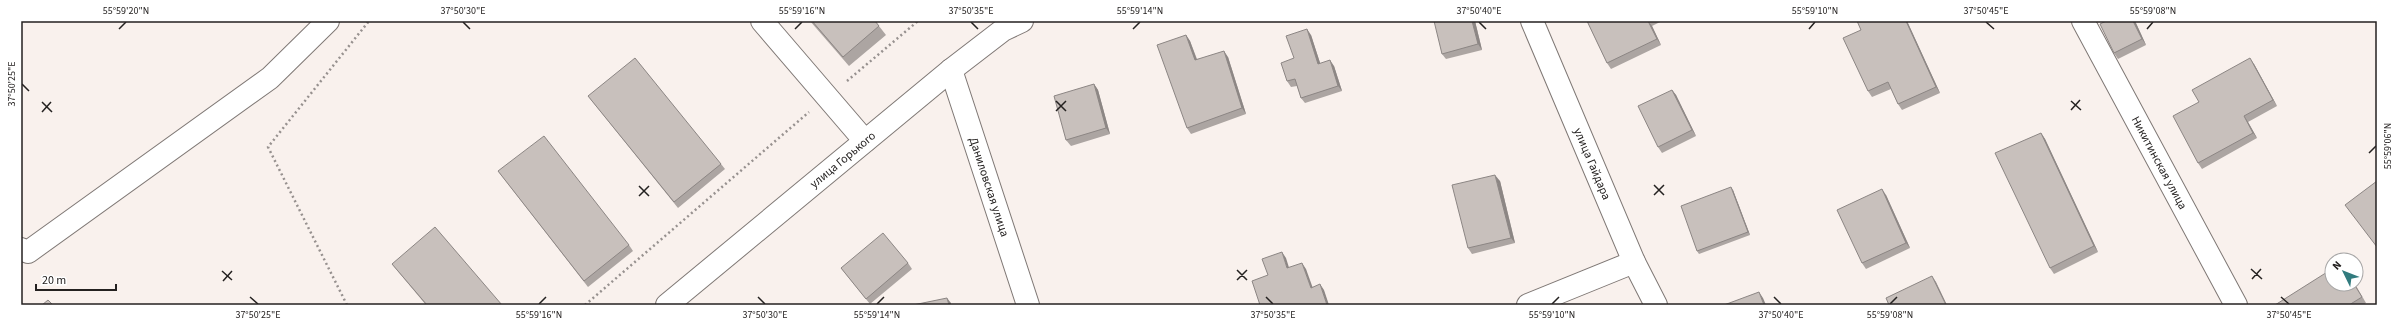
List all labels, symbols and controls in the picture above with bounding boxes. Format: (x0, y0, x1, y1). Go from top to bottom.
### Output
text: 55°59'20"N (103, 4, 149, 18)
text: 37°50'30"E (440, 4, 486, 18)
text: 55°59'16"N (779, 4, 825, 18)
text: 37°50'35"E (948, 4, 994, 18)
text: 55°59'14"N (1117, 4, 1163, 18)
text: 37°50'40"E (1456, 4, 1502, 18)
text: 55°59'10"N (1792, 4, 1838, 18)
text: 37°50'45"E (1963, 4, 2009, 18)
text: 55°59'08"N (2130, 4, 2176, 18)
text: 37°50'25"E (5, 61, 19, 107)
street label: Никитинская улица (2127, 113, 2191, 212)
text: 55°59'06"N (2381, 123, 2395, 169)
street label: улица Гайдара (1570, 125, 1615, 202)
street label: улица Горького (806, 127, 879, 192)
street label: Даниловская улица (965, 135, 1014, 239)
north arrow (2324, 252, 2364, 292)
text: N (2329, 258, 2345, 273)
scale bar (36, 266, 116, 292)
text: 20 m (42, 272, 66, 289)
text: 37°50'25"E (235, 308, 281, 322)
text: 55°59'16"N (516, 308, 562, 322)
text: 37°50'30"E (742, 308, 788, 322)
text: 55°59'14"N (854, 308, 900, 322)
text: 37°50'35"E (1250, 308, 1296, 322)
text: 55°59'10"N (1529, 308, 1575, 322)
text: 37°50'40"E (1758, 308, 1804, 322)
text: 55°59'08"N (1867, 308, 1913, 322)
text: 37°50'45"E (2266, 308, 2312, 322)

